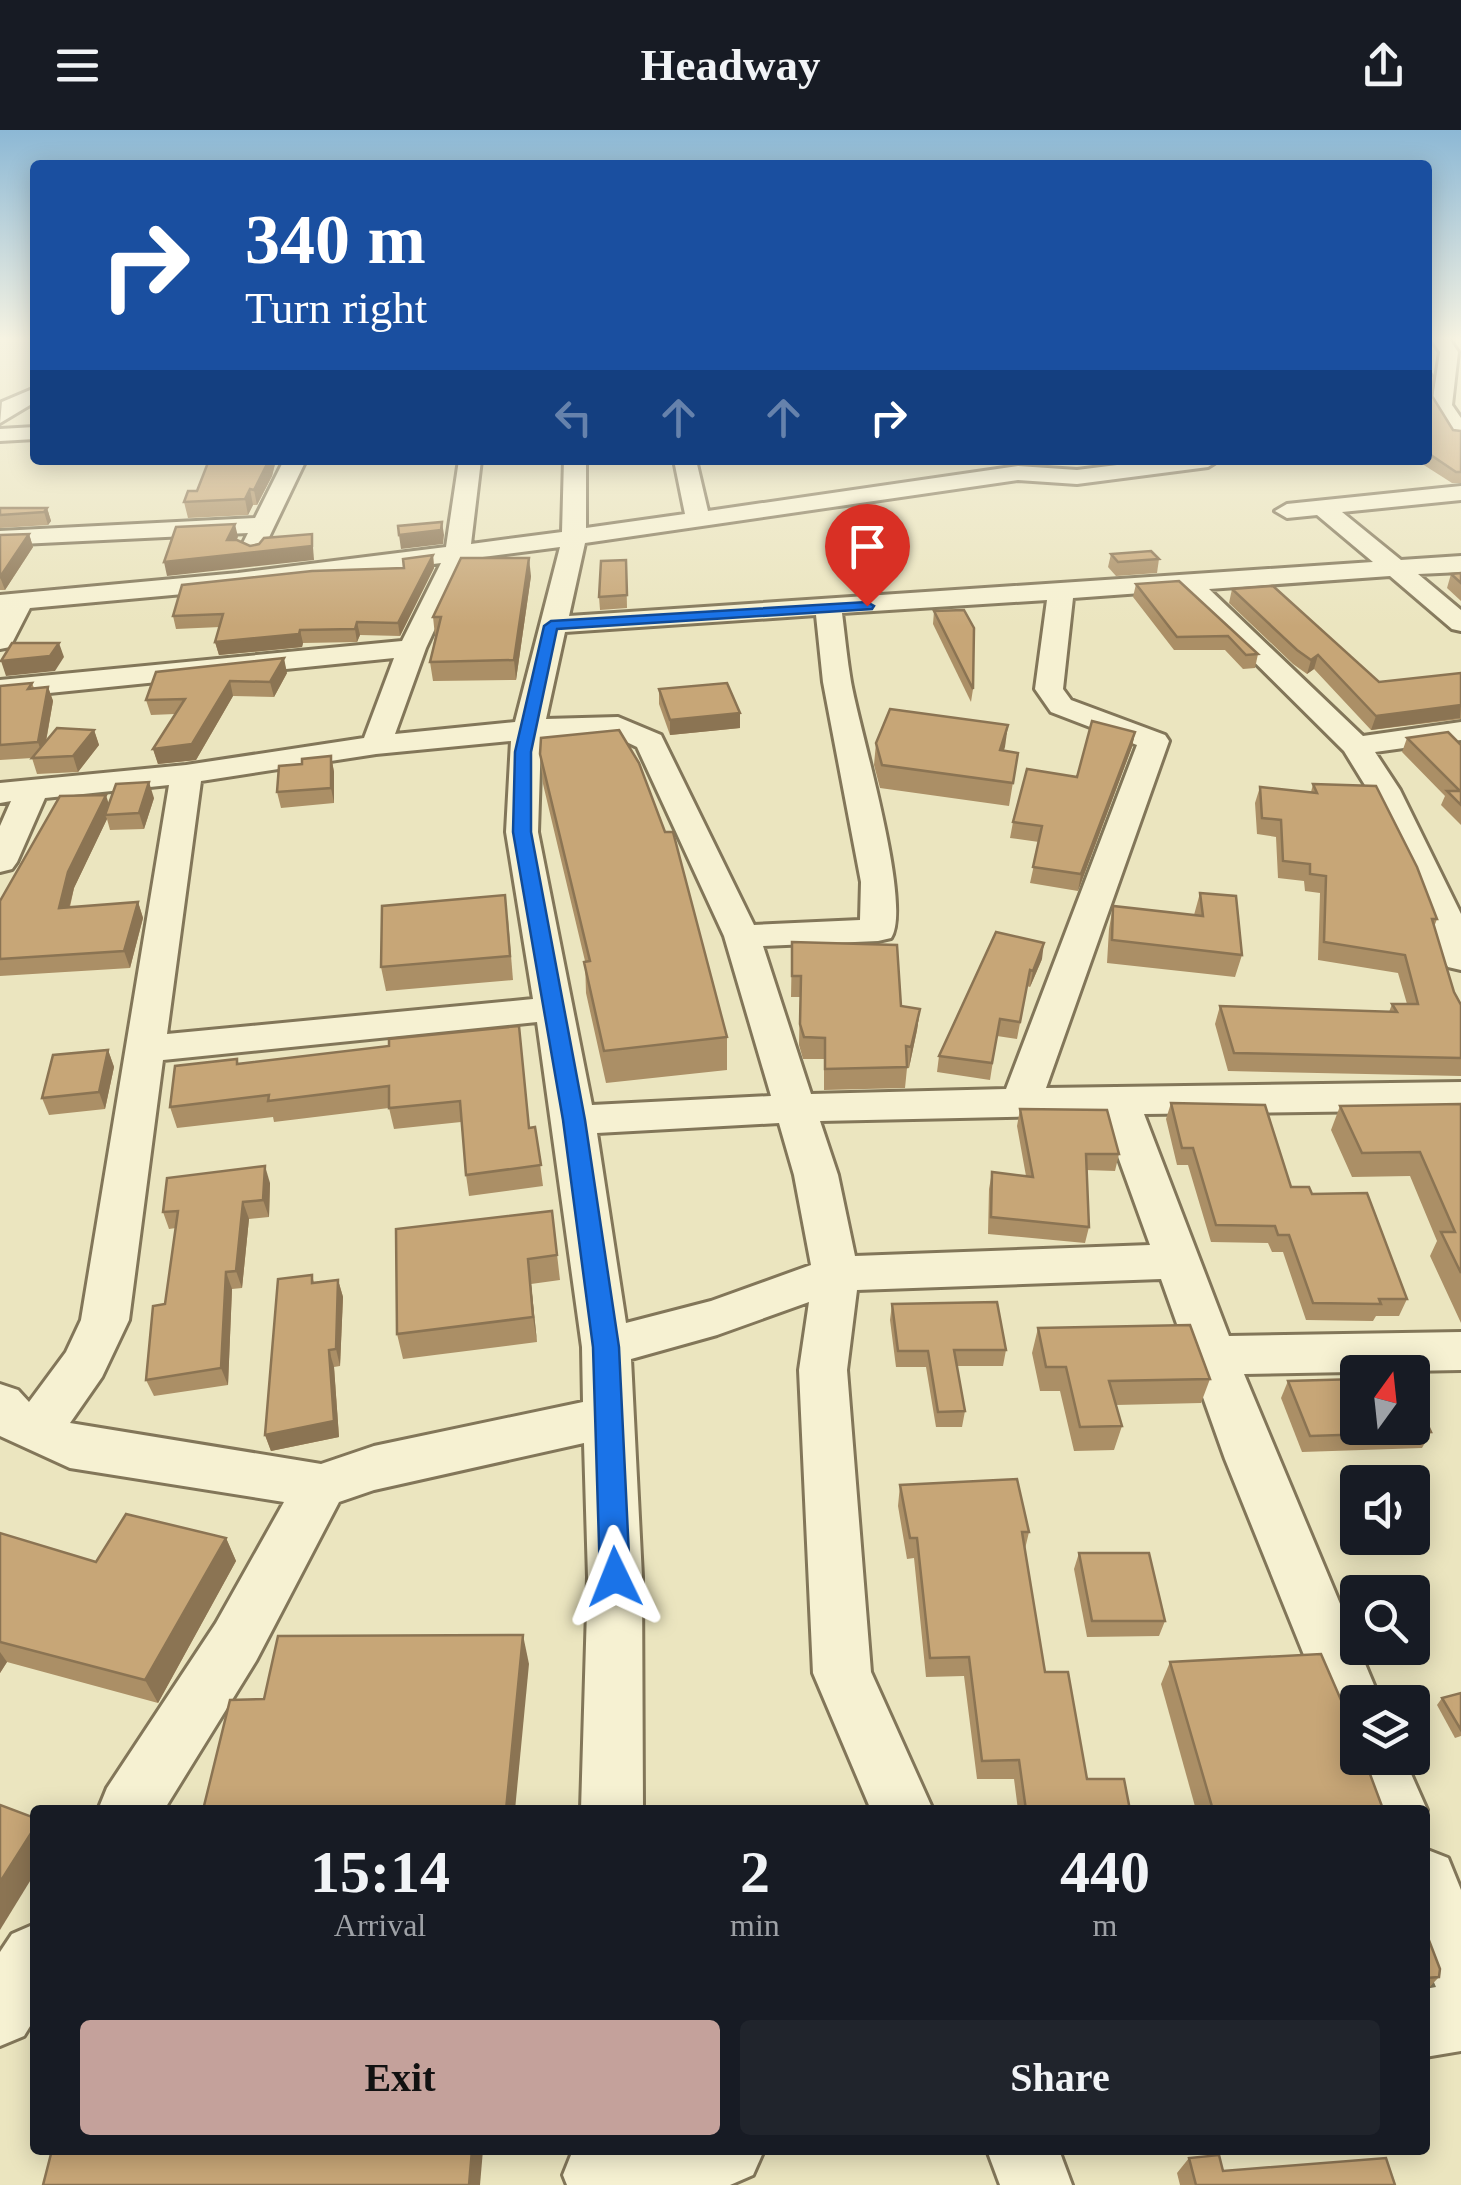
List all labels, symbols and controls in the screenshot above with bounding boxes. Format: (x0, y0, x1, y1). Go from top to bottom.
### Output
icon: menu (50, 38, 105, 93)
icon: share (1356, 38, 1411, 93)
text: Headway (641, 40, 821, 90)
icon: right (80, 200, 210, 330)
text: 340 m (245, 201, 426, 278)
text: Turn right (245, 283, 427, 333)
icon: left (546, 390, 601, 445)
icon: ahead (651, 390, 706, 445)
icon: ahead (756, 390, 811, 445)
icon: right (861, 390, 916, 445)
pin (825, 504, 910, 607)
icon: arrive (840, 519, 895, 574)
north arrow (1340, 1355, 1430, 1445)
map controls (1340, 1355, 1430, 1775)
button: sound (1340, 1465, 1430, 1555)
position arrow (563, 1525, 667, 1629)
button: search (1340, 1575, 1430, 1665)
button: layers (1340, 1685, 1430, 1775)
text: 15:14 (310, 1839, 450, 1905)
text: 2 (740, 1839, 770, 1905)
text: 440 (1060, 1839, 1150, 1905)
text: Arrival (334, 1907, 426, 1943)
text: min (730, 1907, 780, 1943)
text: m (1092, 1907, 1117, 1943)
button: Exit (80, 2020, 720, 2135)
button: Share (740, 2020, 1380, 2135)

